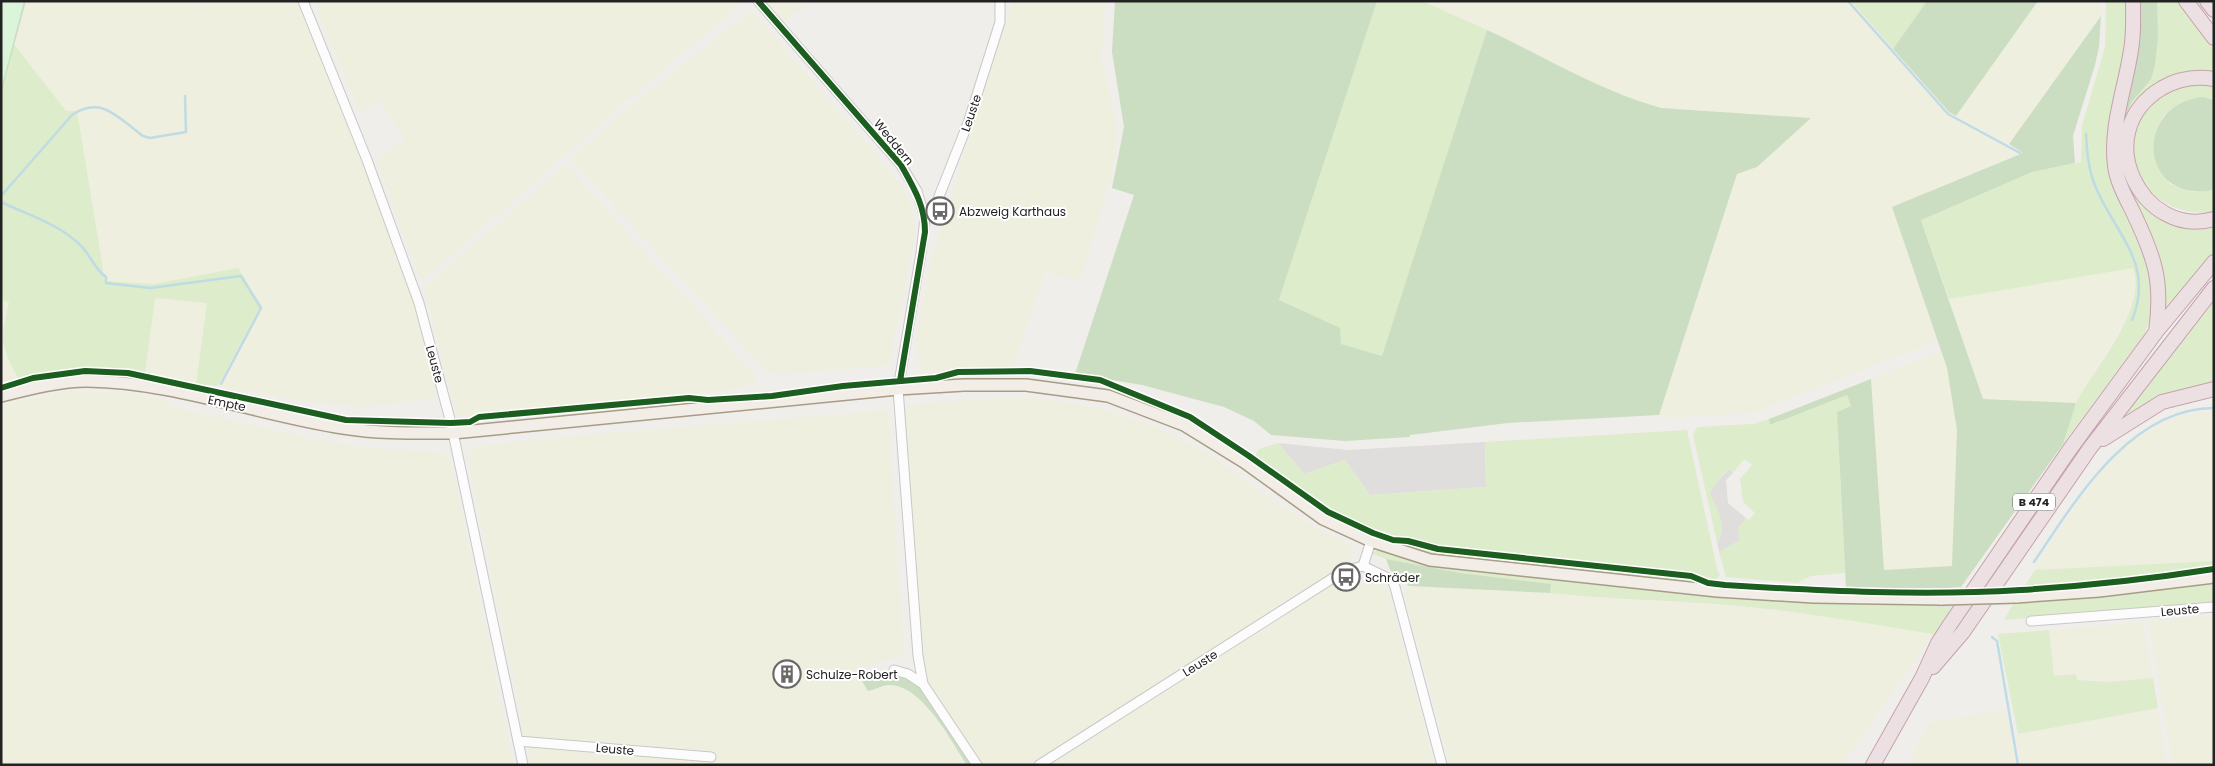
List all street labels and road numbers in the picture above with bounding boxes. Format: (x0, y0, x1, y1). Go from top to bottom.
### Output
street label: Leuste (957, 92, 985, 134)
street label: Weddern (870, 115, 918, 169)
street label: Leuste (422, 343, 448, 385)
street label: Empte (206, 391, 248, 415)
road number: B 474 (2013, 494, 2055, 511)
street label: Leuste (2160, 600, 2200, 620)
street label: Leuste (1179, 646, 1221, 680)
street label: Leuste (595, 739, 635, 759)

